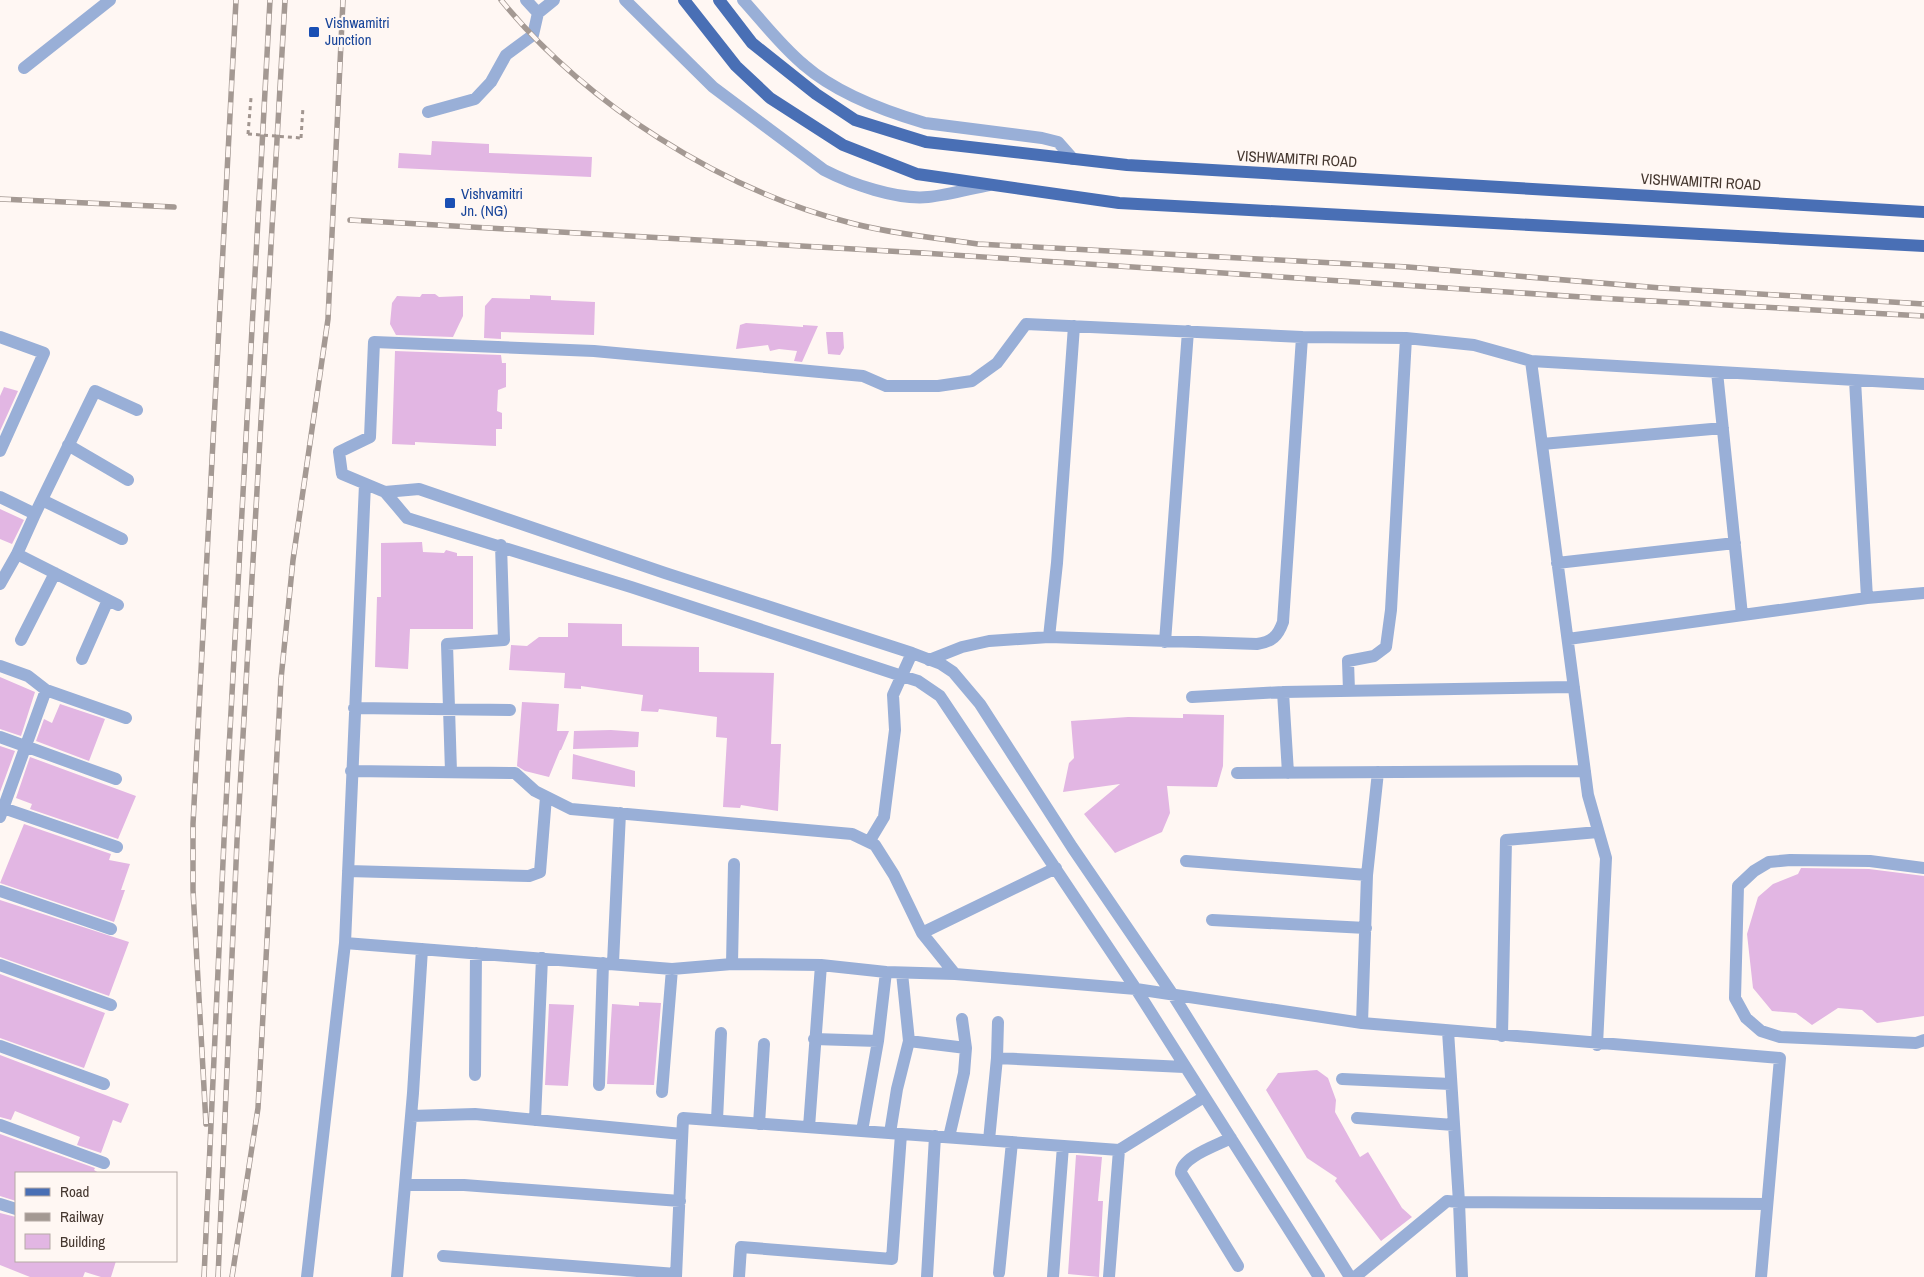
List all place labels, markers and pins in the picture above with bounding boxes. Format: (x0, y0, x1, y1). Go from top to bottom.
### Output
place label: Vishwamitri Junction (325, 12, 390, 50)
marker: Vishwamitri Junction (307, 25, 321, 39)
place label: Vishvamitri Jn. (NG) (461, 183, 523, 221)
marker: Vishvamitri Jn. (NG) (443, 196, 457, 210)

